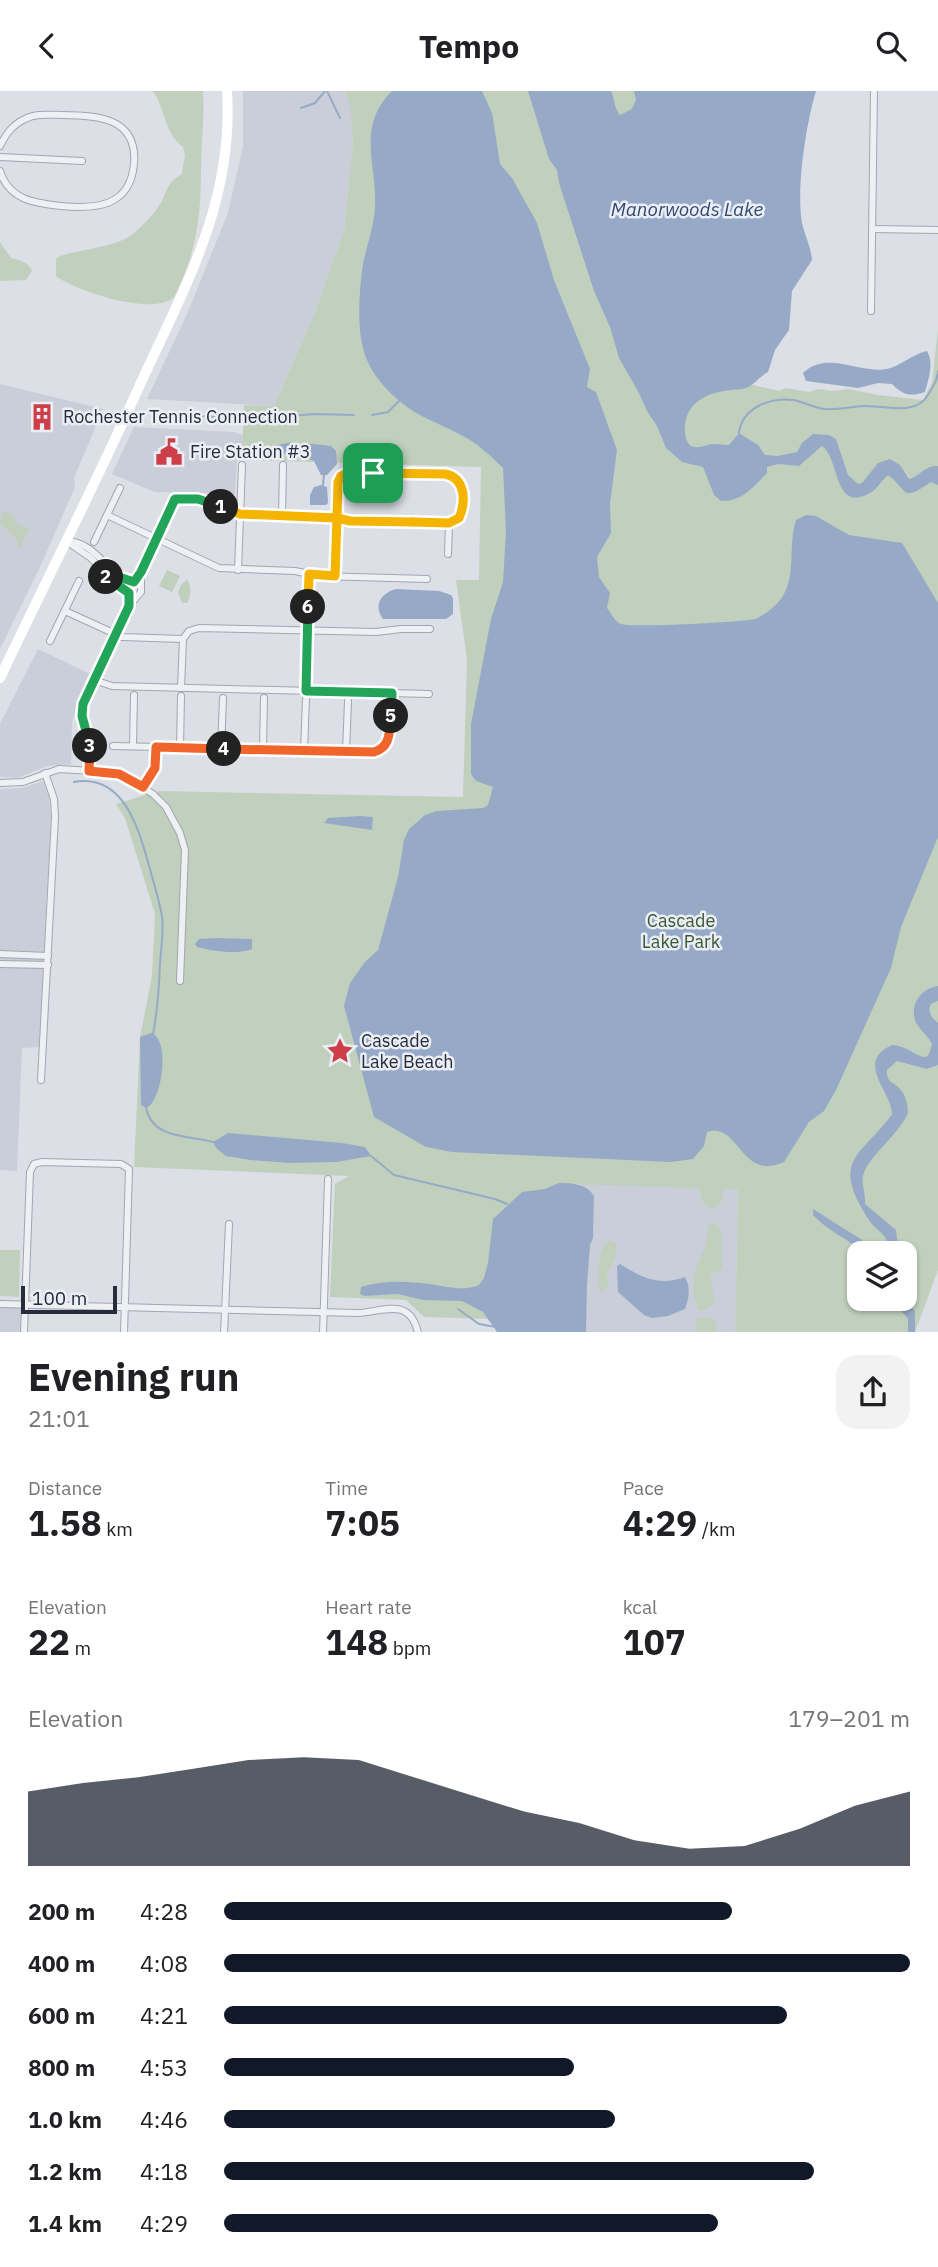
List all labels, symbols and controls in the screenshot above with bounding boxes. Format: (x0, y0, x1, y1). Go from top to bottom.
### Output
text: Tempo (419, 25, 519, 67)
icon: back (28, 27, 66, 65)
icon: search (872, 27, 910, 65)
water label: Manorwoods Lake (611, 197, 764, 221)
building icon: Rochester Tennis Connection (27, 402, 57, 432)
place label: Rochester Tennis Connection (63, 405, 298, 428)
public building icon: Fire Station #3 (154, 437, 184, 467)
place label: Fire Station #3 (190, 440, 311, 463)
pin (343, 443, 403, 503)
icon: arrive (354, 454, 392, 492)
pin: 1 (204, 489, 238, 525)
text: 1 (215, 494, 226, 518)
pin: 2 (88, 559, 124, 595)
text: 2 (100, 564, 111, 588)
pin: 6 (290, 589, 326, 625)
text: 6 (302, 594, 313, 618)
pin: 5 (374, 699, 408, 733)
text: 5 (385, 703, 396, 727)
pin: 3 (72, 729, 108, 763)
pin: 4 (206, 731, 242, 767)
text: 3 (84, 733, 95, 757)
text: 4 (218, 736, 229, 760)
park label: Cascade Lake Park (642, 909, 721, 953)
place label: Cascade Lake Beach (361, 1029, 453, 1073)
place icon: Cascade Lake Beach (325, 1036, 355, 1066)
map controls (847, 1241, 917, 1311)
button: layers (847, 1241, 917, 1311)
scale bar (21, 1283, 117, 1315)
text: 100 m (32, 1286, 87, 1310)
text: Evening run (28, 1352, 239, 1401)
button: share (836, 1355, 910, 1429)
text: 21:01 (28, 1403, 90, 1433)
text: Distance (28, 1476, 102, 1500)
text: Time (325, 1476, 368, 1500)
text: Pace (623, 1476, 664, 1500)
text: 1.58 (28, 1500, 102, 1546)
text: 7:05 (325, 1500, 400, 1546)
text: 4:29 (623, 1500, 697, 1546)
text: km (102, 1517, 133, 1541)
text: /km (697, 1517, 736, 1541)
text: Elevation (28, 1595, 107, 1619)
text: Heart rate (325, 1595, 412, 1619)
text: kcal (623, 1595, 657, 1619)
text: 22 (28, 1619, 70, 1665)
text: 148 (325, 1619, 388, 1665)
text: 107 (623, 1619, 686, 1665)
text: m (70, 1636, 91, 1660)
text: bpm (388, 1636, 431, 1660)
text: Elevation (28, 1703, 123, 1733)
text: 179–201 m (788, 1703, 910, 1733)
text: 200 m (28, 1896, 95, 1926)
text: 4:28 (140, 1896, 188, 1926)
text: 400 m (28, 1948, 95, 1978)
text: 4:08 (140, 1948, 188, 1978)
text: 600 m (28, 2000, 95, 2030)
text: 4:21 (140, 2000, 188, 2030)
text: 800 m (28, 2052, 95, 2082)
text: 4:53 (140, 2052, 188, 2082)
text: 1.0 km (28, 2104, 102, 2134)
text: 4:46 (140, 2104, 188, 2134)
text: 1.2 km (28, 2156, 102, 2186)
text: 4:18 (140, 2156, 188, 2186)
text: 1.4 km (28, 2208, 102, 2238)
text: 4:29 (140, 2208, 188, 2238)

